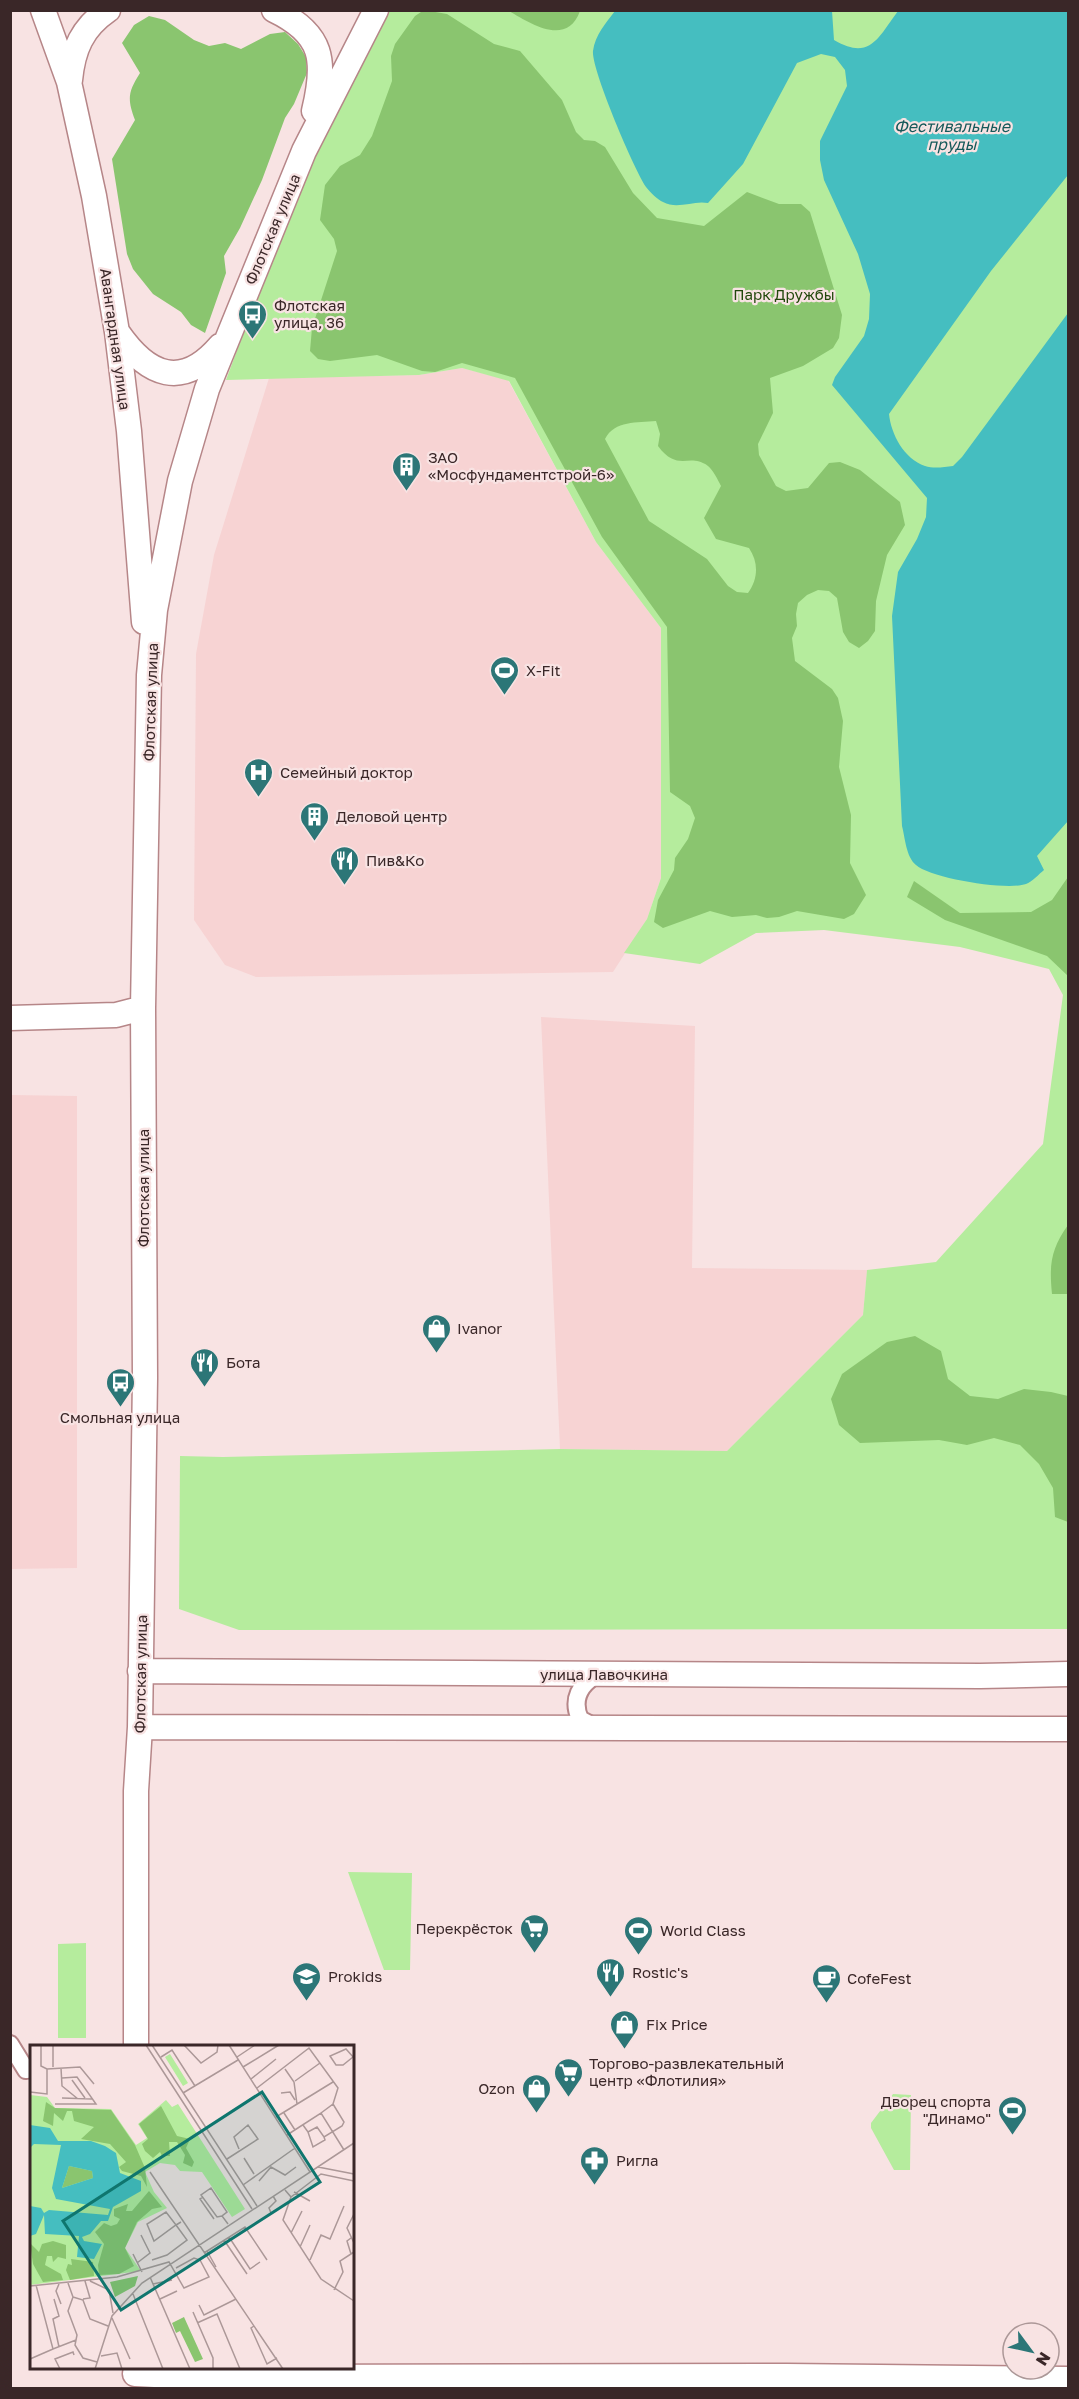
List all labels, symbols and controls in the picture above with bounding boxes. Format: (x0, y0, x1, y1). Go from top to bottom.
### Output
water label: Фестивальные пруды (894, 116, 1012, 154)
street label: Флотская улица (241, 171, 303, 287)
street label: Авангардная улица (97, 267, 135, 411)
park label: Парк Дружбы (733, 285, 835, 303)
place label: Флотская улица, 36 (274, 296, 345, 331)
bus stop icon: Флотская улица, 36 (237, 298, 269, 340)
place label: ЗАО «Мосфундаментстрой-6» (428, 448, 614, 483)
building icon: ЗАО «Мосфундаментстрой-6» (391, 450, 423, 492)
street label: Флотская улица (139, 642, 161, 762)
sports icon: X-Fit (489, 654, 521, 696)
place label: X-Fit (526, 661, 561, 679)
hospital icon: Семейный доктор (243, 756, 275, 798)
place label: Семейный доктор (280, 763, 413, 781)
building icon: Деловой центр (299, 800, 331, 842)
place label: Деловой центр (336, 807, 447, 825)
restaurant icon: Пив&Ко (329, 844, 361, 886)
place label: Пив&Ко (366, 851, 424, 869)
street label: Флотская улица (134, 1129, 152, 1247)
shop icon: Ivanor (420, 1312, 452, 1354)
place label: Ivanor (457, 1319, 502, 1337)
restaurant icon: Бота (189, 1346, 221, 1388)
place label: Бота (226, 1353, 260, 1371)
bus stop icon: Смольная улица (104, 1366, 136, 1408)
place label: Смольная улица (60, 1408, 180, 1426)
street label: Флотская улица (130, 1615, 150, 1733)
street label: улица Лавочкина (540, 1665, 668, 1683)
supermarket icon: Перекрёсток (518, 1912, 550, 1954)
sports icon: World Class (623, 1914, 655, 1956)
place label: Перекрёсток (416, 1919, 513, 1937)
place label: World Class (660, 1921, 746, 1939)
restaurant icon: Rostic's (595, 1956, 627, 1998)
school or university icon: Prokids (291, 1960, 323, 2002)
cafe icon: CofeFest (810, 1962, 842, 2004)
place label: Rostic's (632, 1963, 688, 1981)
place label: Prokids (328, 1967, 382, 1985)
place label: CofeFest (847, 1969, 912, 1987)
shop icon: Fix Price (609, 2008, 641, 2050)
place label: Fix Price (646, 2015, 708, 2033)
inset map (30, 2045, 354, 2369)
place label: Торгово-развлекательный центр «Флотилия» (589, 2054, 784, 2089)
supermarket icon: Торгово-развлекательный центр «Флотилия» (552, 2056, 584, 2098)
shop icon: Ozon (520, 2072, 552, 2114)
place label: Ozon (478, 2079, 515, 2097)
place label: Дворец спорта "Динамо" (881, 2092, 991, 2127)
sports icon: Дворец спорта "Динамо" (996, 2094, 1028, 2136)
pharmacy icon: Ригла (579, 2144, 611, 2186)
place label: Ригла (616, 2151, 659, 2169)
north arrow (1001, 2321, 1061, 2381)
text: N (1032, 2349, 1055, 2370)

